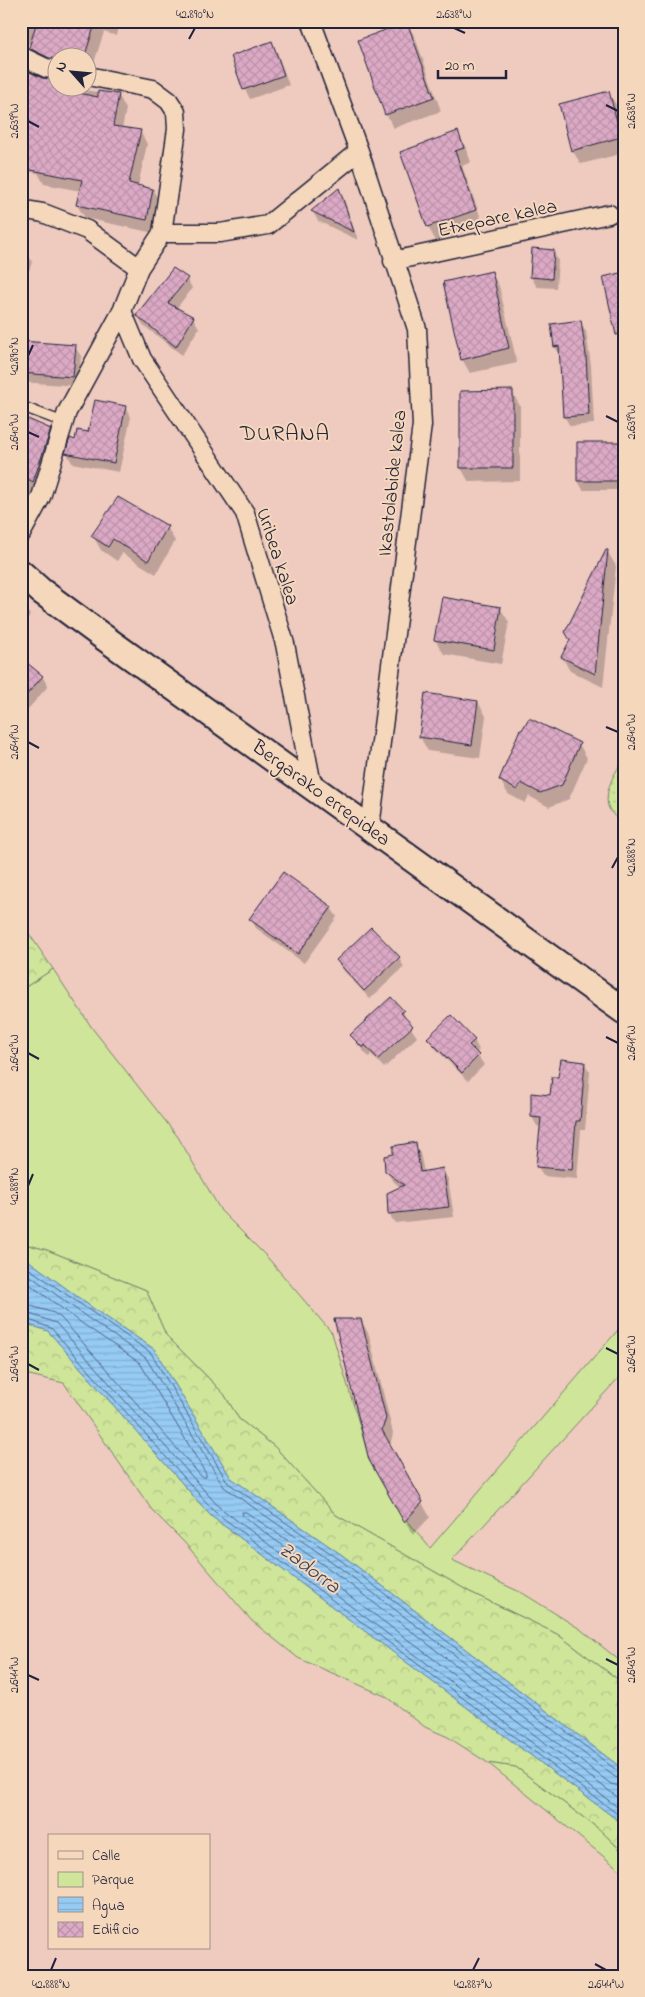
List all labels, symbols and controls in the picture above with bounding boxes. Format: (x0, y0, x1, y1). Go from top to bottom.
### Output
text: 42.890°N (176, 6, 214, 24)
text: 2.638°W (436, 6, 472, 24)
north arrow (48, 48, 98, 98)
scale bar (438, 48, 505, 80)
text: 20 m (445, 55, 475, 77)
text: N (50, 58, 73, 76)
text: 2.638°W (623, 93, 641, 129)
text: 2.639°W (6, 104, 24, 138)
street label: Etxepare kalea (435, 193, 560, 246)
text: 42.890°N (6, 337, 24, 375)
text: 2.639°W (623, 405, 641, 439)
street label: Ikastolabide kalea (371, 409, 416, 558)
text: 2.640°W (6, 414, 24, 450)
district label: DURANA (239, 419, 330, 451)
street label: Uribea kalea (247, 505, 306, 609)
text: 2.640°W (623, 714, 641, 750)
text: 2.641°W (6, 725, 24, 759)
street label: Bergarako errepidea (244, 733, 396, 855)
text: 42.888°N (623, 838, 641, 876)
text: 2.641°W (623, 1026, 641, 1060)
text: 2.642°W (6, 1034, 24, 1072)
text: 42.889°N (6, 1167, 24, 1205)
text: 2.642°W (623, 1335, 641, 1373)
text: 2.643°W (6, 1346, 24, 1382)
water label: Zadorra (272, 1535, 346, 1602)
text: 2.643°W (623, 1647, 641, 1683)
text: 2.644°W (6, 1657, 24, 1693)
legend (48, 1834, 210, 1950)
text: Calle (92, 1845, 120, 1867)
text: Parque (92, 1869, 134, 1891)
text: Agua (92, 1895, 125, 1918)
text: Edificio (92, 1919, 139, 1941)
text: 42.888°N (32, 1976, 70, 1994)
text: 42.887°N (454, 1976, 492, 1994)
text: 2.644°W (588, 1976, 624, 1994)

